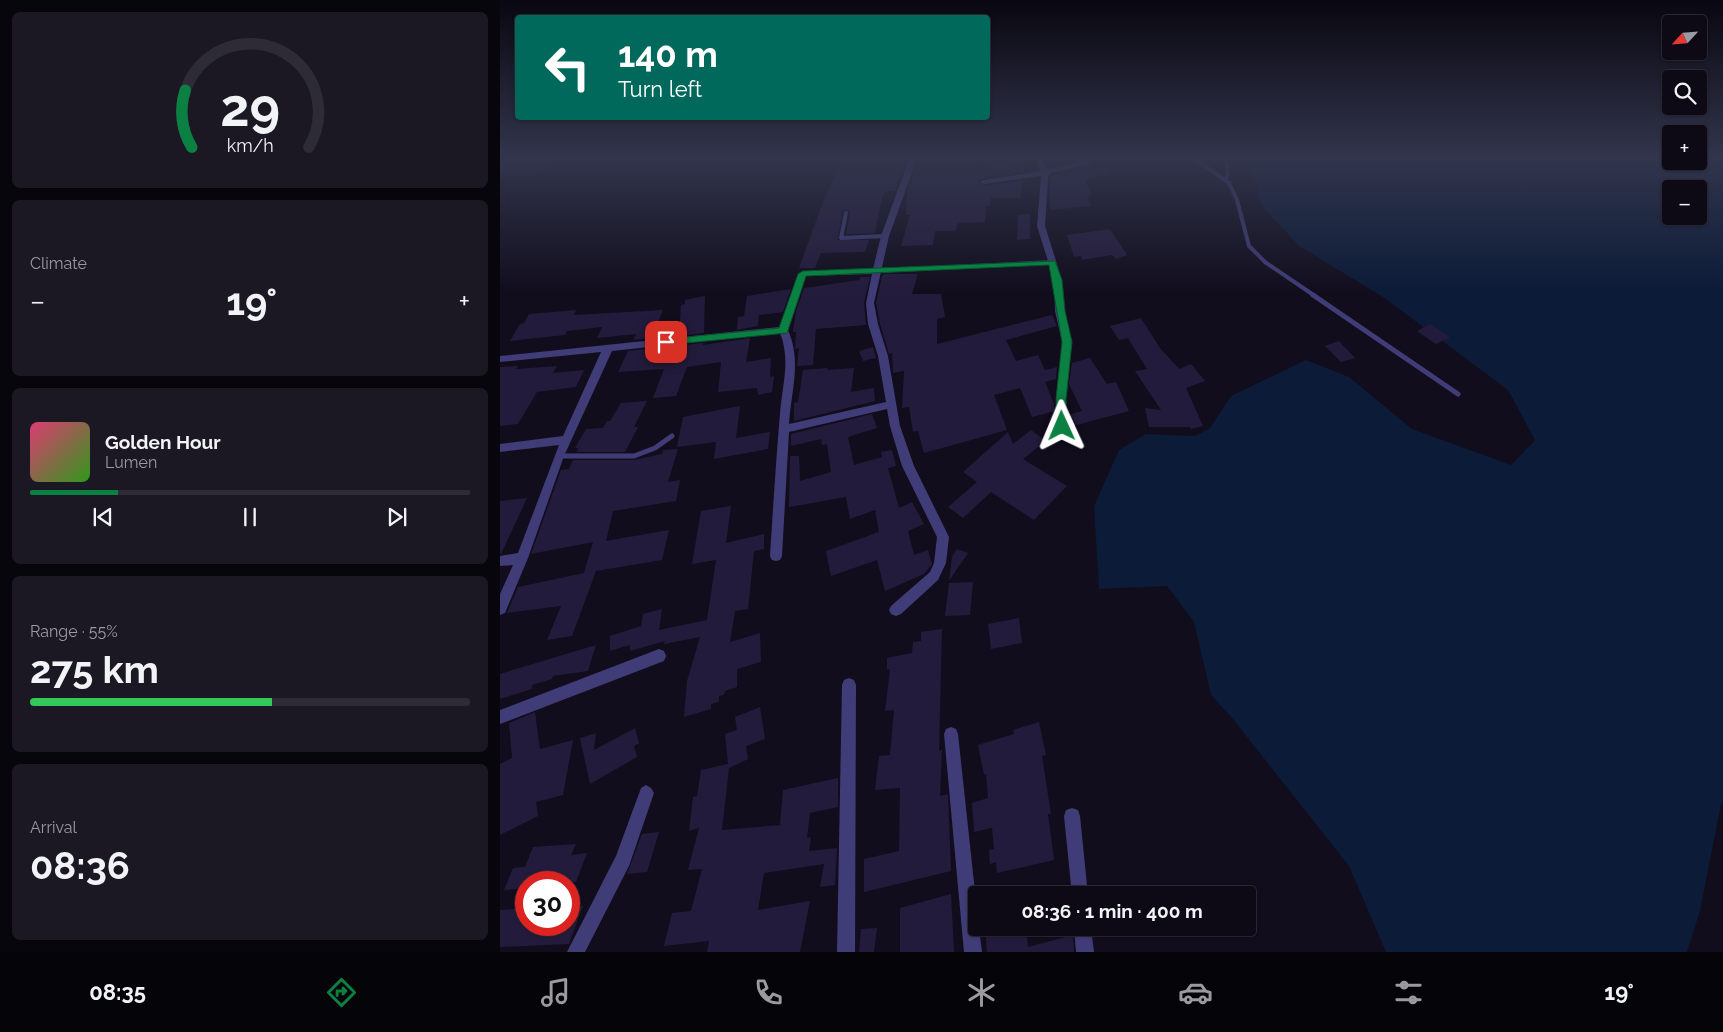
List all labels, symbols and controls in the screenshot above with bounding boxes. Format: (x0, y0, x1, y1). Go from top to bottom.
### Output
north arrow (1662, 15, 1708, 60)
map controls (1662, 15, 1707, 225)
text: 140 m (618, 34, 718, 75)
icon: left (535, 35, 600, 100)
button: search (1662, 70, 1707, 115)
text: Turn left (618, 76, 702, 102)
text: 29 (220, 77, 280, 138)
button: + (1662, 125, 1707, 170)
text: km/h (226, 135, 274, 156)
button: − (1662, 180, 1707, 225)
text: Climate (30, 254, 87, 273)
text: 19° (226, 279, 277, 324)
text: − (30, 285, 45, 318)
text: + (458, 285, 470, 318)
pin (645, 321, 687, 363)
icon: arrive (652, 328, 680, 356)
position arrow (1035, 399, 1087, 451)
text: Golden Hour (105, 431, 221, 453)
text: Lumen (105, 453, 157, 472)
icon: previous (89, 503, 117, 531)
icon: pause (236, 503, 264, 531)
icon: next (383, 503, 411, 531)
text: Range · 55% (30, 622, 118, 641)
text: 275 km (30, 647, 159, 692)
text: Arrival (30, 818, 77, 837)
text: 08:36 (30, 843, 130, 888)
speed limit sign: 30 (515, 871, 580, 936)
text: 08:36 · 1 min · 400 m (1021, 900, 1203, 922)
icon: directions (324, 975, 359, 1010)
icon: music (538, 975, 573, 1010)
icon: phone (751, 975, 786, 1010)
icon: climate (964, 975, 999, 1010)
icon: car (1178, 975, 1213, 1010)
icon: filters (1391, 975, 1426, 1010)
text: 08:35 (89, 979, 146, 1005)
text: 19° (1604, 979, 1634, 1005)

